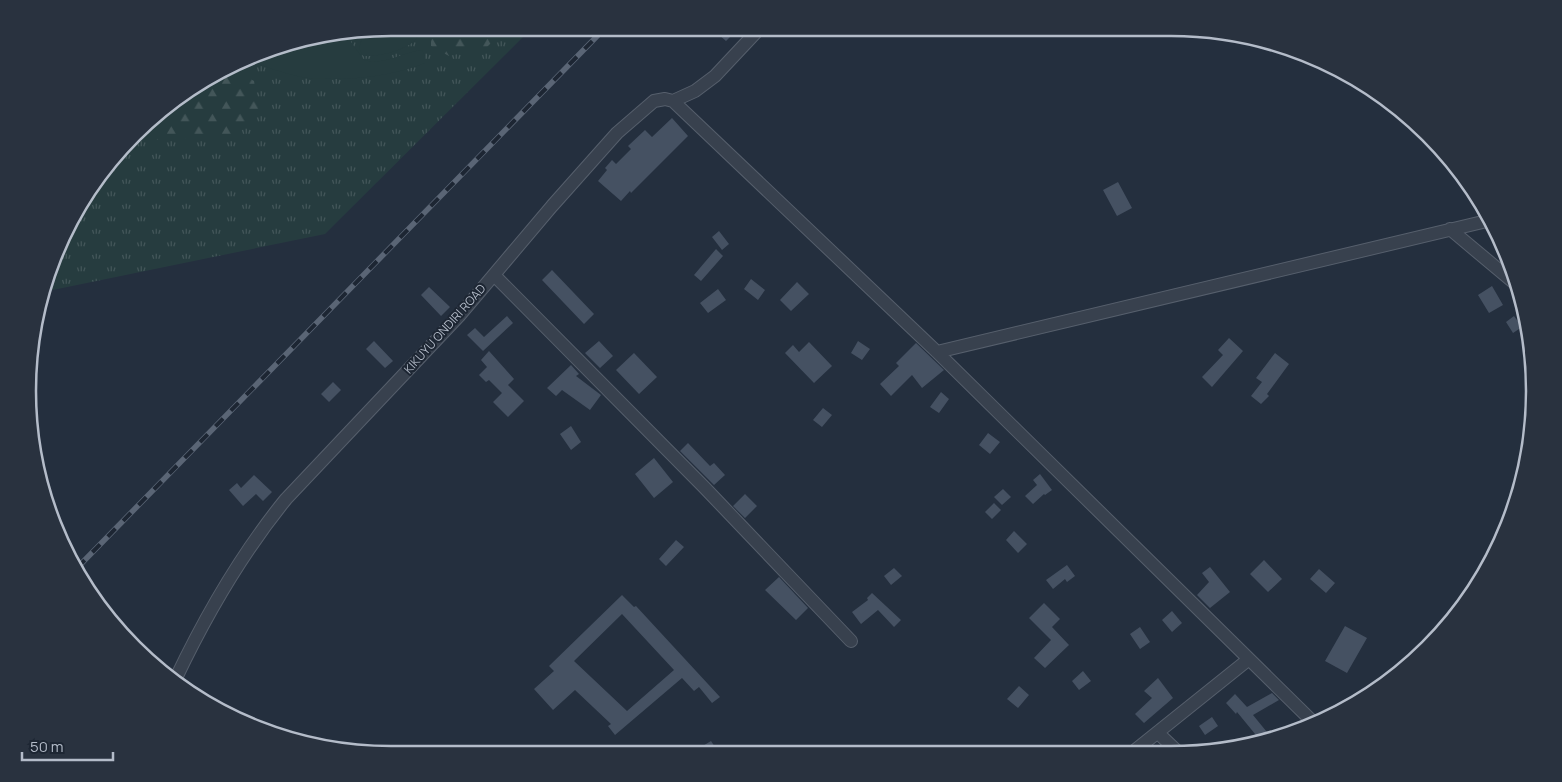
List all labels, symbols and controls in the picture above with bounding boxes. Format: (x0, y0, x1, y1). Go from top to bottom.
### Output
street label: KIKUYU ONDIRI ROAD (400, 280, 489, 377)
scale bar (22, 730, 114, 762)
text: 50 m (30, 736, 64, 757)

